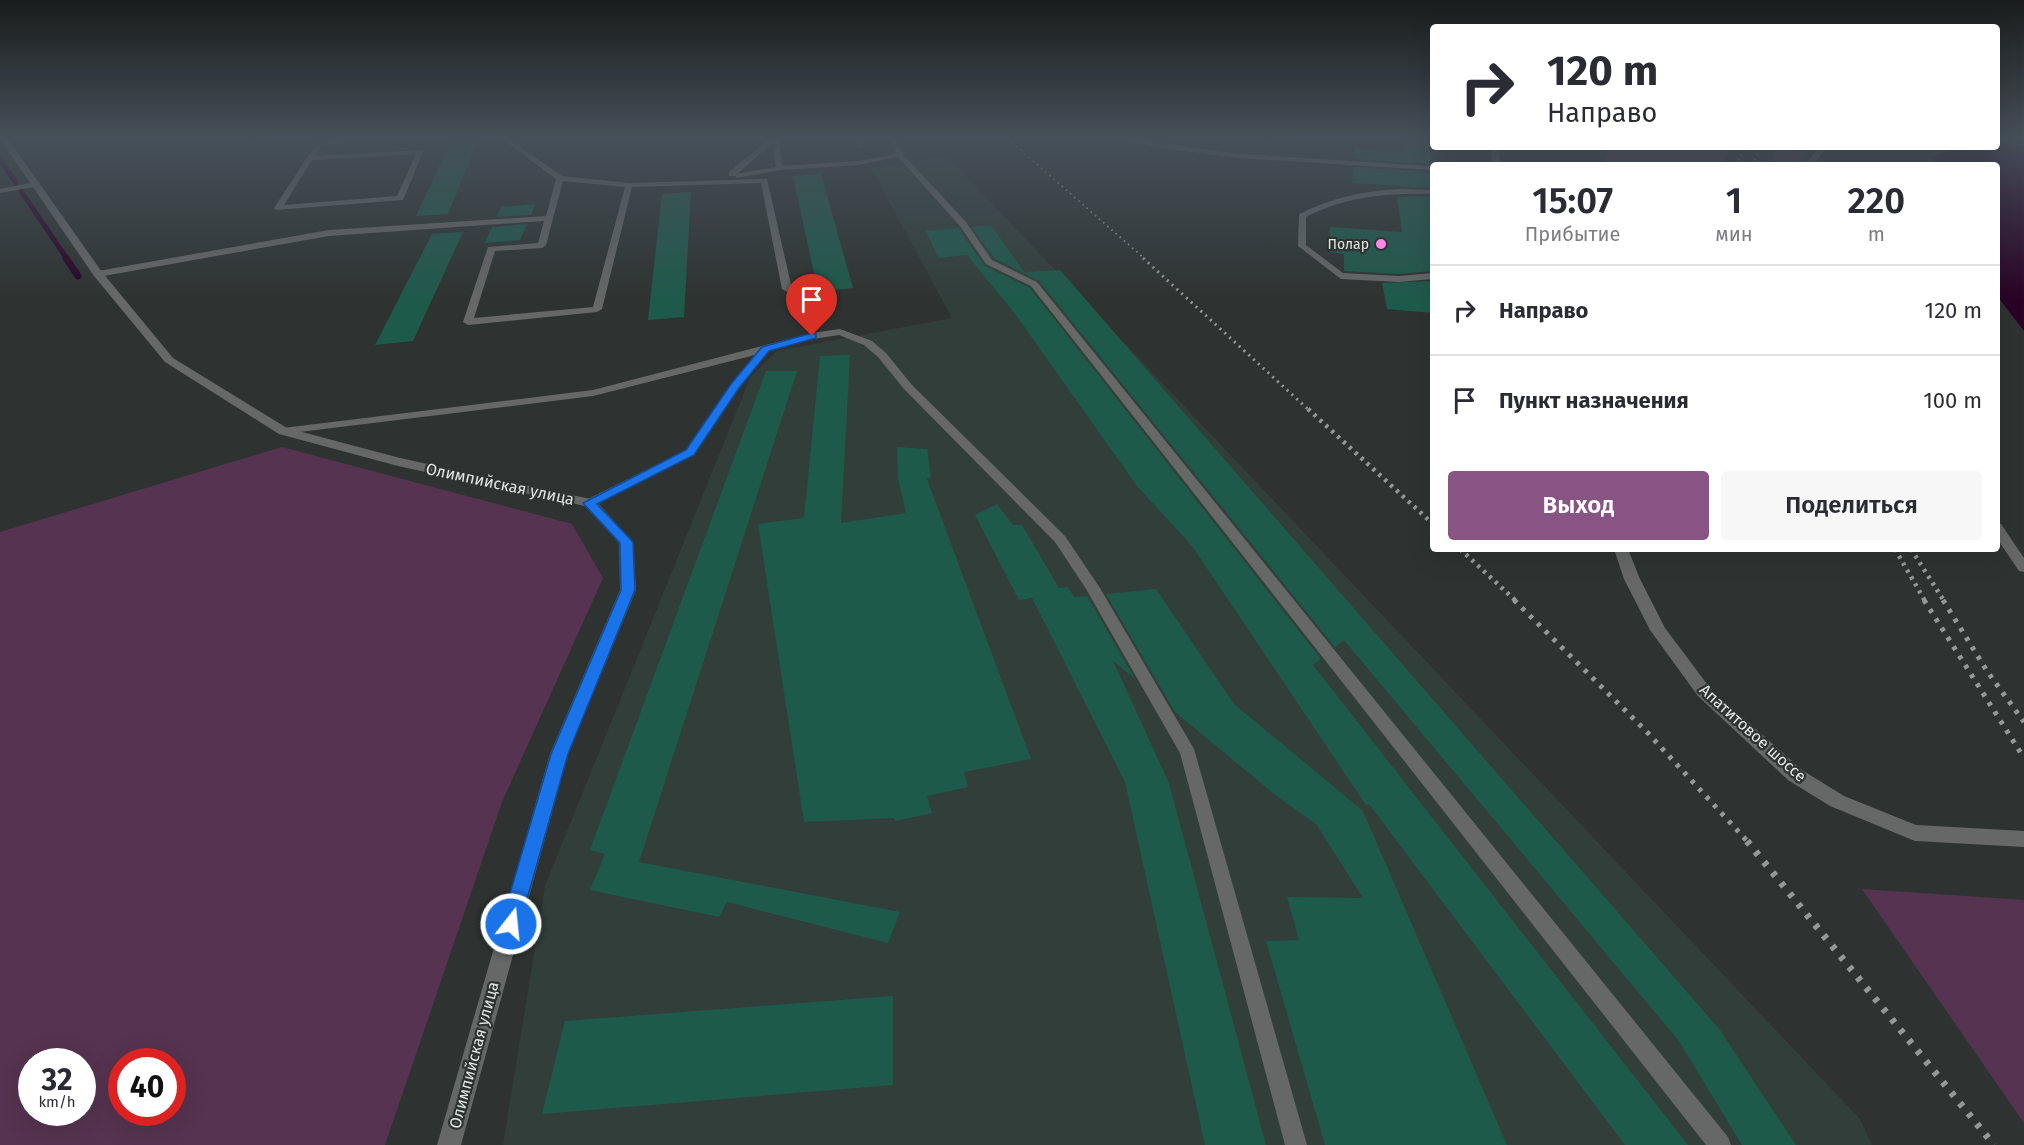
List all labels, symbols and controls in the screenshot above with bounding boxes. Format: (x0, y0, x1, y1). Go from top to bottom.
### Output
text: 120 m (1547, 46, 1658, 96)
icon: right (1448, 48, 1526, 126)
text: Направо (1547, 97, 1657, 129)
text: 15:07 (1532, 179, 1613, 223)
text: 1 (1726, 179, 1742, 223)
text: 220 (1847, 179, 1905, 223)
text: Прибытие (1525, 222, 1620, 246)
text: мин (1715, 222, 1753, 246)
text: m (1868, 222, 1885, 246)
place label: Полар (1328, 236, 1369, 253)
marker: Полар (1374, 237, 1388, 251)
pin (786, 274, 837, 336)
icon: arrive (795, 283, 828, 316)
icon: right (1448, 294, 1481, 327)
text: Направо (1499, 297, 1588, 324)
text: 120 m (1925, 297, 1982, 324)
icon: arrive (1448, 384, 1481, 417)
text: Пункт назначения (1499, 387, 1689, 414)
text: 100 m (1923, 387, 1982, 414)
street label: Олимпийская улица (424, 459, 576, 509)
button: Выход (1448, 471, 1709, 540)
button: Поделиться (1721, 471, 1982, 540)
street label: Апатитовое шоссе (1696, 680, 1810, 786)
position arrow (479, 892, 543, 956)
street label: Олимпийская улица (445, 980, 503, 1130)
speed limit sign: 40 (108, 1048, 186, 1126)
text: 32 (42, 1062, 72, 1098)
text: km/h (38, 1093, 76, 1111)

